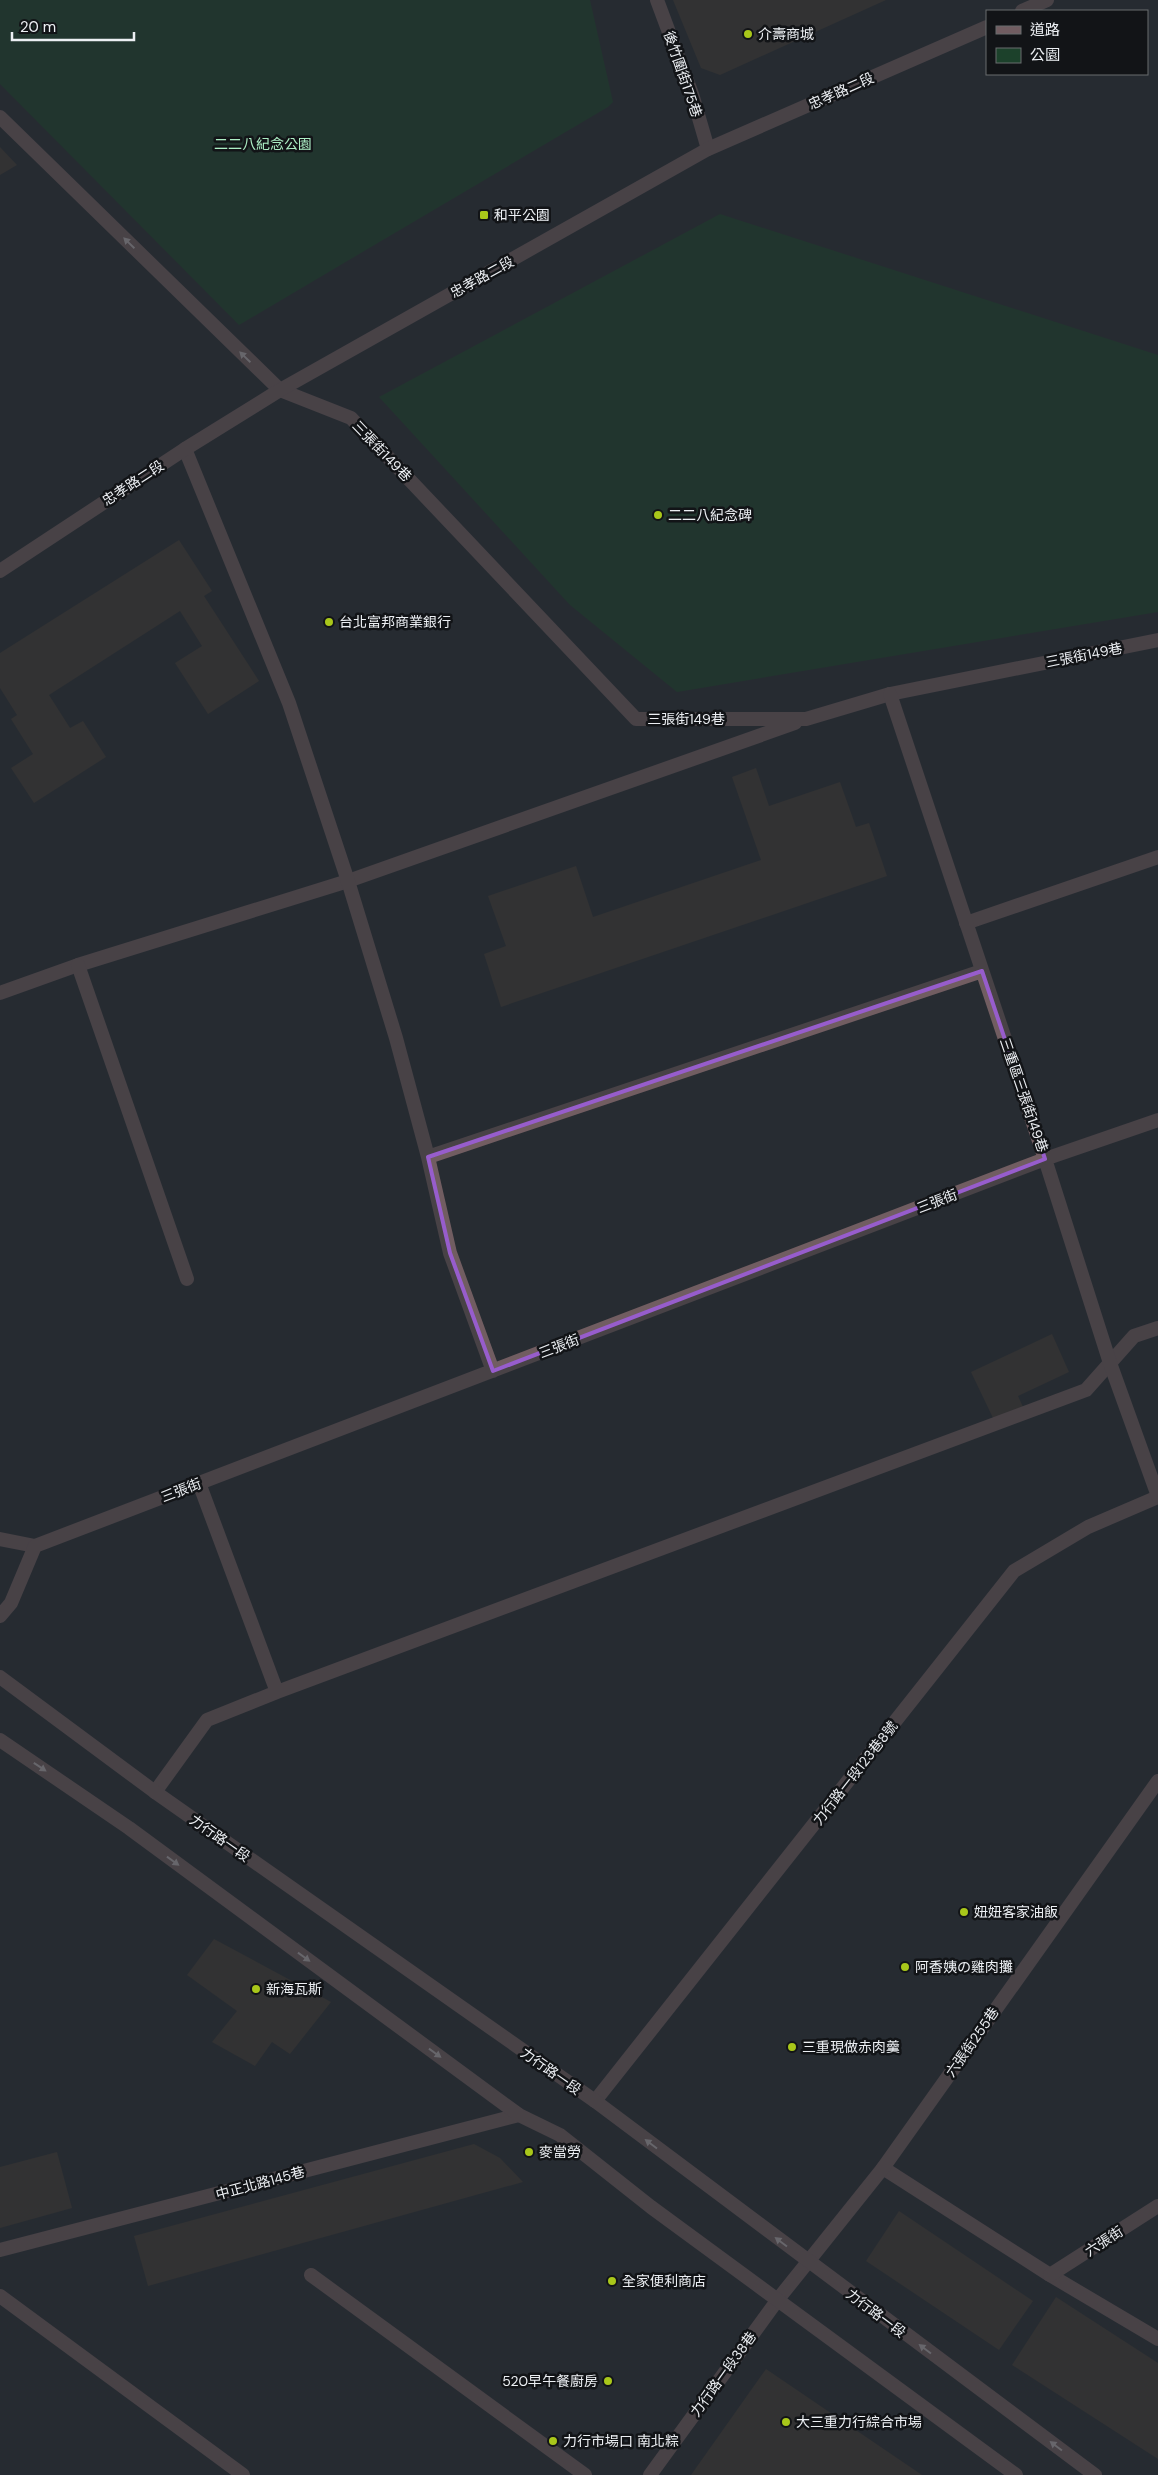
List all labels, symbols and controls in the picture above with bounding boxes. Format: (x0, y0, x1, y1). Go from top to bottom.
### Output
scale bar (12, 10, 135, 42)
legend (986, 10, 1148, 75)
text: 20 m (20, 17, 56, 37)
text: 道路 (1030, 20, 1060, 40)
place label: 介壽商城 (758, 25, 814, 43)
marker: 介壽商城 (742, 28, 754, 40)
street label: 後竹圍街175巷 (660, 29, 706, 119)
text: 公園 (1030, 45, 1060, 65)
street label: 忠孝路二段 (805, 69, 877, 113)
park label: 二二八紀念公園 (214, 135, 312, 153)
place label: 和平公園 (494, 206, 550, 224)
marker: 和平公園 (478, 209, 490, 221)
one-way arrow (123, 237, 135, 249)
street label: 忠孝路二段 (447, 252, 517, 302)
one-way arrow (240, 351, 252, 363)
street label: 三張街149巷 (349, 417, 415, 485)
street label: 忠孝路二段 (99, 456, 167, 510)
place label: 二二八紀念碑 (668, 506, 752, 524)
marker: 二二八紀念碑 (652, 509, 664, 521)
place label: 台北富邦商業銀行 (339, 613, 451, 631)
marker: 台北富邦商業銀行 (323, 616, 335, 628)
street label: 三張街149巷 (1044, 639, 1124, 671)
street label: 三張街149巷 (647, 710, 725, 728)
street label: 三重區三張街149巷 (996, 1035, 1052, 1155)
street label: 三張街 (914, 1185, 960, 1217)
street label: 三張街 (536, 1330, 582, 1362)
street label: 三張街 (158, 1474, 204, 1506)
street label: 力行路一段123巷8號 (809, 1717, 901, 1829)
one-way arrow (33, 1762, 47, 1772)
street label: 力行路一段 (186, 1811, 254, 1865)
one-way arrow (166, 1855, 179, 1866)
place label: 妞妞客家油飯 (974, 1903, 1058, 1921)
marker: 妞妞客家油飯 (958, 1906, 970, 1918)
one-way arrow (297, 1952, 311, 1962)
place label: 阿香姨の雞肉攤 (915, 1958, 1013, 1976)
marker: 阿香姨の雞肉攤 (899, 1961, 911, 1973)
place label: 新海瓦斯 (266, 1980, 322, 1998)
marker: 新海瓦斯 (250, 1983, 262, 1995)
street label: 六張街255巷 (941, 2004, 1003, 2080)
place label: 三重現做赤肉羹 (802, 2038, 900, 2056)
marker: 三重現做赤肉羹 (786, 2041, 798, 2053)
street label: 力行路一段 (517, 2044, 585, 2098)
one-way arrow (428, 2048, 442, 2058)
one-way arrow (644, 2139, 658, 2149)
place label: 麥當勞 (539, 2143, 581, 2161)
marker: 麥當勞 (523, 2146, 535, 2158)
street label: 中正北路145巷 (214, 2162, 306, 2204)
street label: 六張街 (1081, 2222, 1127, 2260)
one-way arrow (774, 2237, 788, 2247)
place label: 全家便利商店 (622, 2272, 706, 2290)
marker: 全家便利商店 (606, 2275, 618, 2287)
street label: 力行路一段 (843, 2285, 909, 2341)
street label: 力行路一段38巷 (686, 2328, 760, 2420)
one-way arrow (919, 2344, 932, 2355)
place label: 520早午餐廚房 (502, 2372, 598, 2390)
marker: 520早午餐廚房 (602, 2375, 614, 2387)
place label: 大三重力行綜合市場 (796, 2413, 922, 2431)
marker: 大三重力行綜合市場 (780, 2416, 792, 2428)
place label: 力行市場口 南北粽 (563, 2432, 679, 2450)
marker: 力行市場口 南北粽 (547, 2435, 559, 2447)
one-way arrow (1049, 2441, 1063, 2451)

